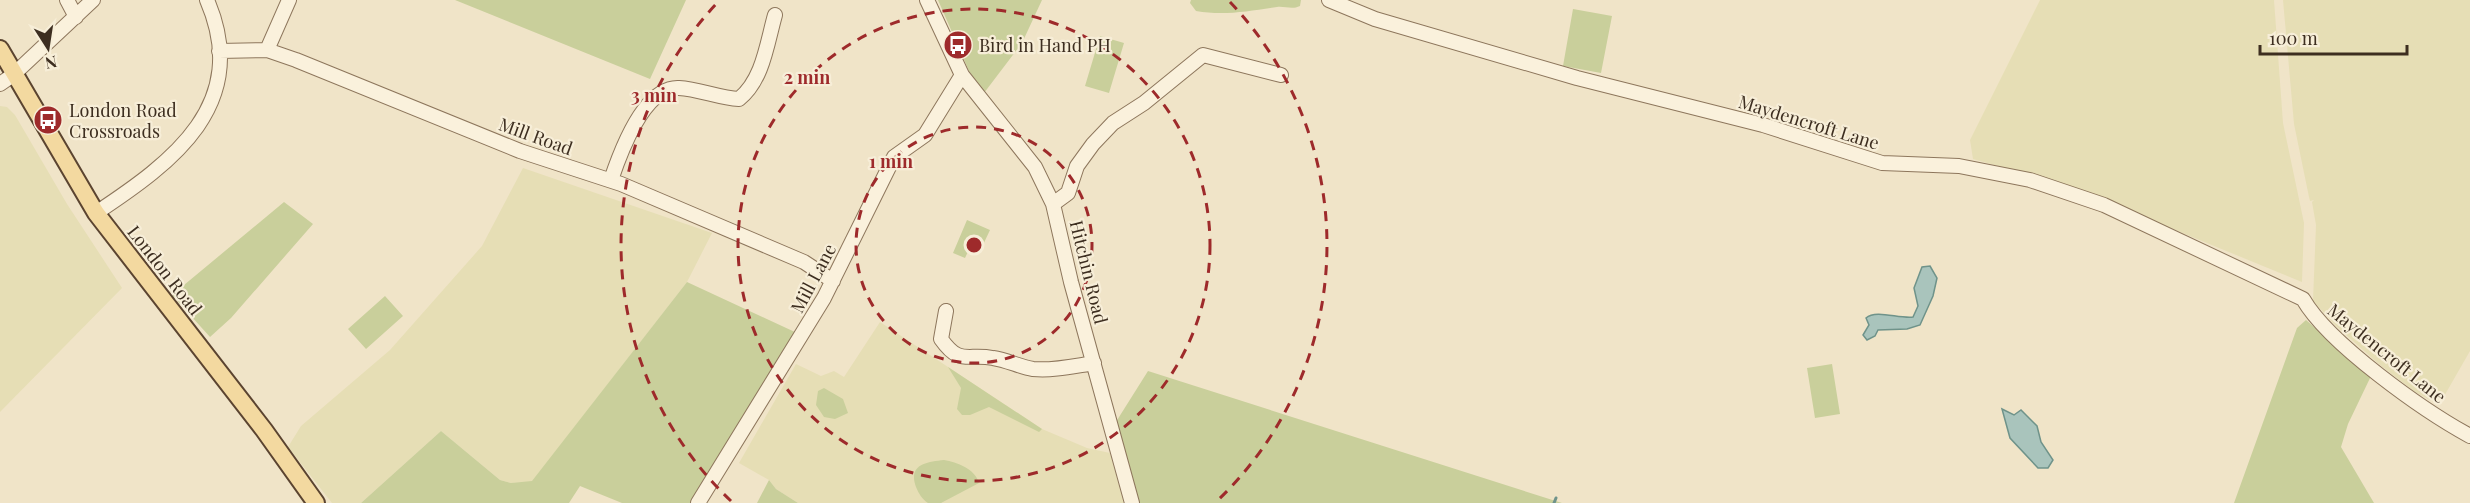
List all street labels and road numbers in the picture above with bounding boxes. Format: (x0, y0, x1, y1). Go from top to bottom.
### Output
street label: Maydencroft Lane (1736, 89, 1882, 155)
street label: Mill Road (496, 112, 577, 161)
street label: Hitchin Road (1065, 218, 1114, 327)
street label: London Road (122, 220, 208, 320)
street label: Mill Lane (785, 239, 841, 317)
street label: Maydencroft Lane (2323, 298, 2451, 408)

